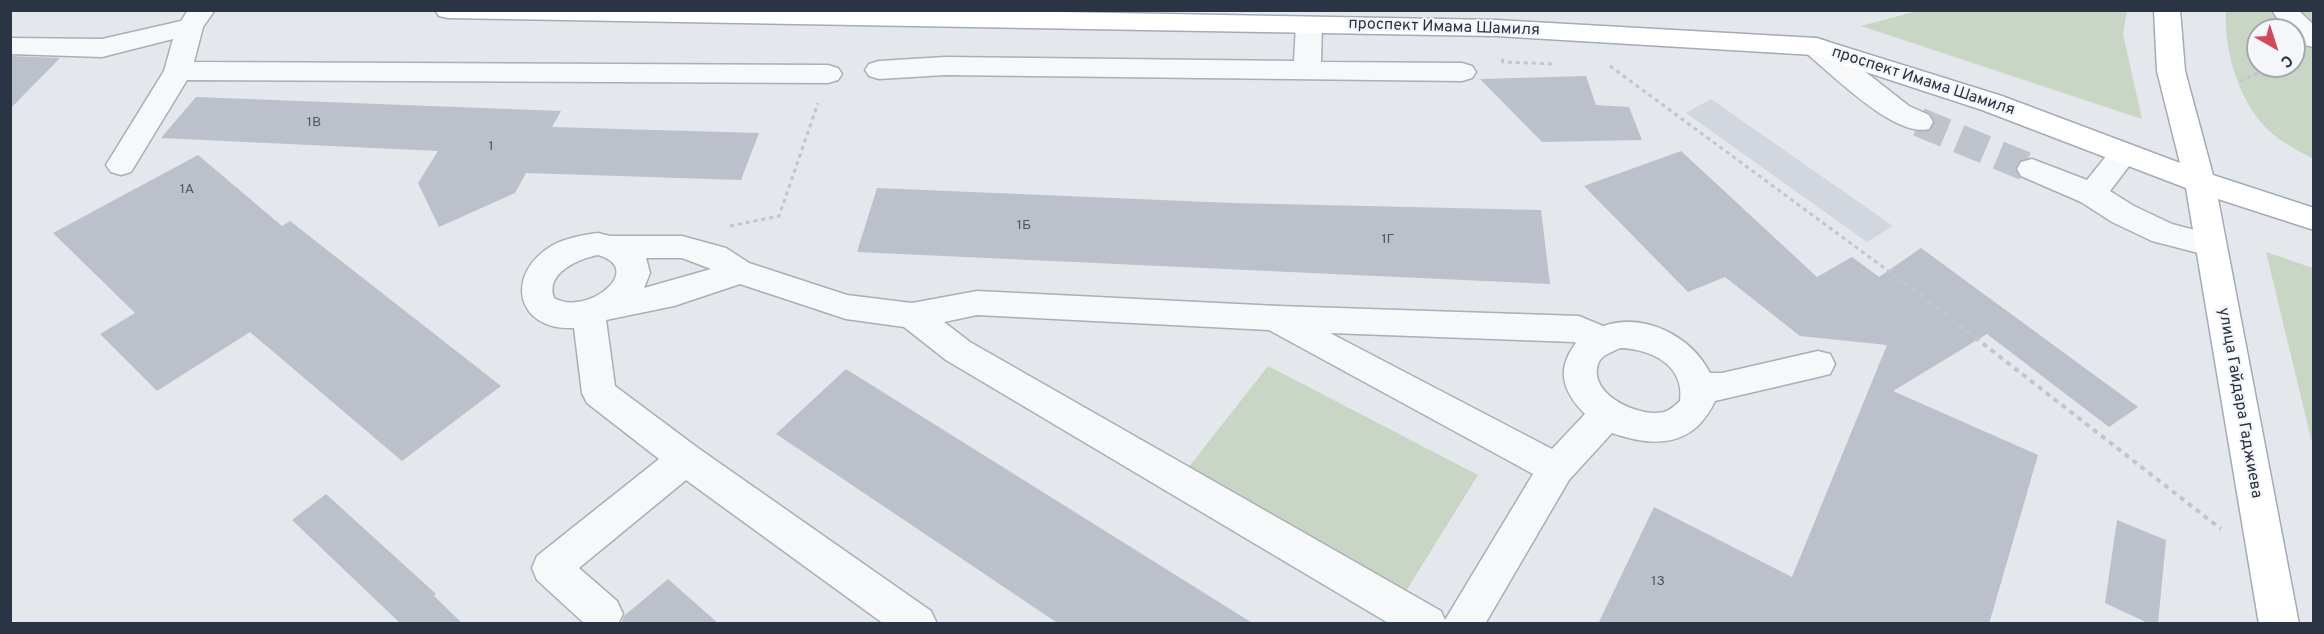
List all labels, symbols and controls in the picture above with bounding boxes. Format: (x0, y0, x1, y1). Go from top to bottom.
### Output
street label: проспект Имама Шамиля (1348, 15, 1540, 41)
north arrow (2246, 18, 2306, 78)
street label: проспект Имама Шамиля (1829, 43, 2017, 121)
text: С (2276, 49, 2296, 71)
house number: 1В (307, 115, 321, 131)
house number: 1 (488, 139, 494, 155)
house number: 1А (180, 182, 194, 198)
house number: 1Б (1017, 218, 1031, 234)
house number: 1Г (1381, 232, 1395, 248)
street label: улица Гайдара Гаджиева (2213, 306, 2265, 500)
house number: 13 (1651, 574, 1665, 590)

